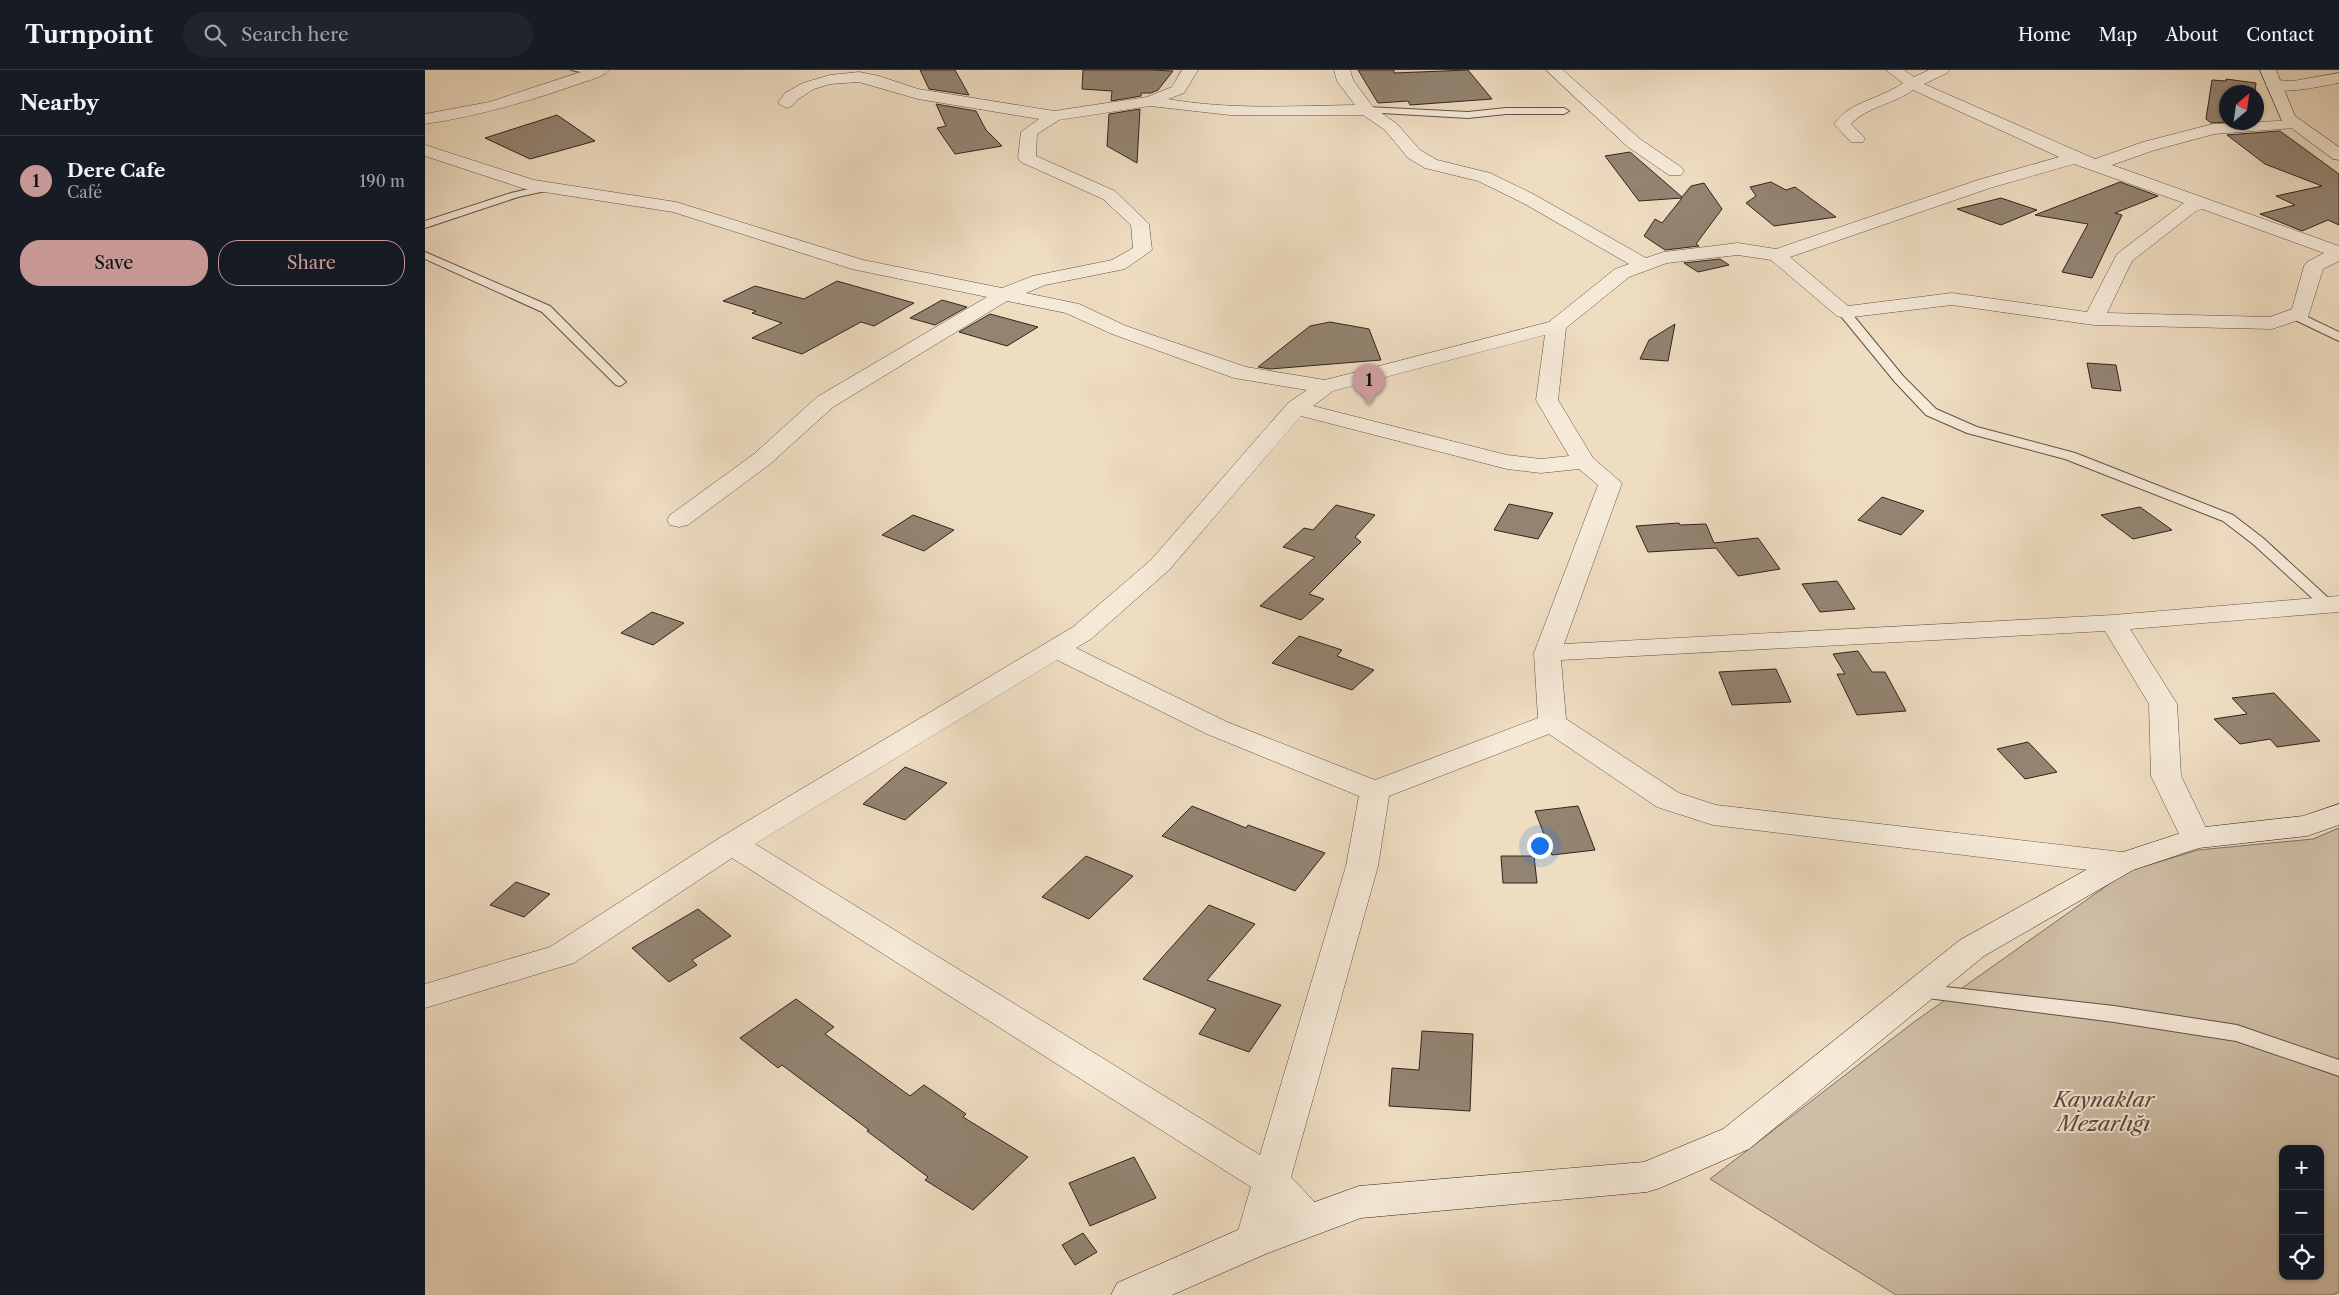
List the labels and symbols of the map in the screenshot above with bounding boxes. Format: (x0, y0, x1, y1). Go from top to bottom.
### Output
north arrow (2219, 85, 2264, 130)
pin: 1 (1353, 364, 1385, 405)
your location (1527, 833, 1553, 859)
park label: Kaynaklar Mezarlığı (2051, 1087, 2156, 1136)

